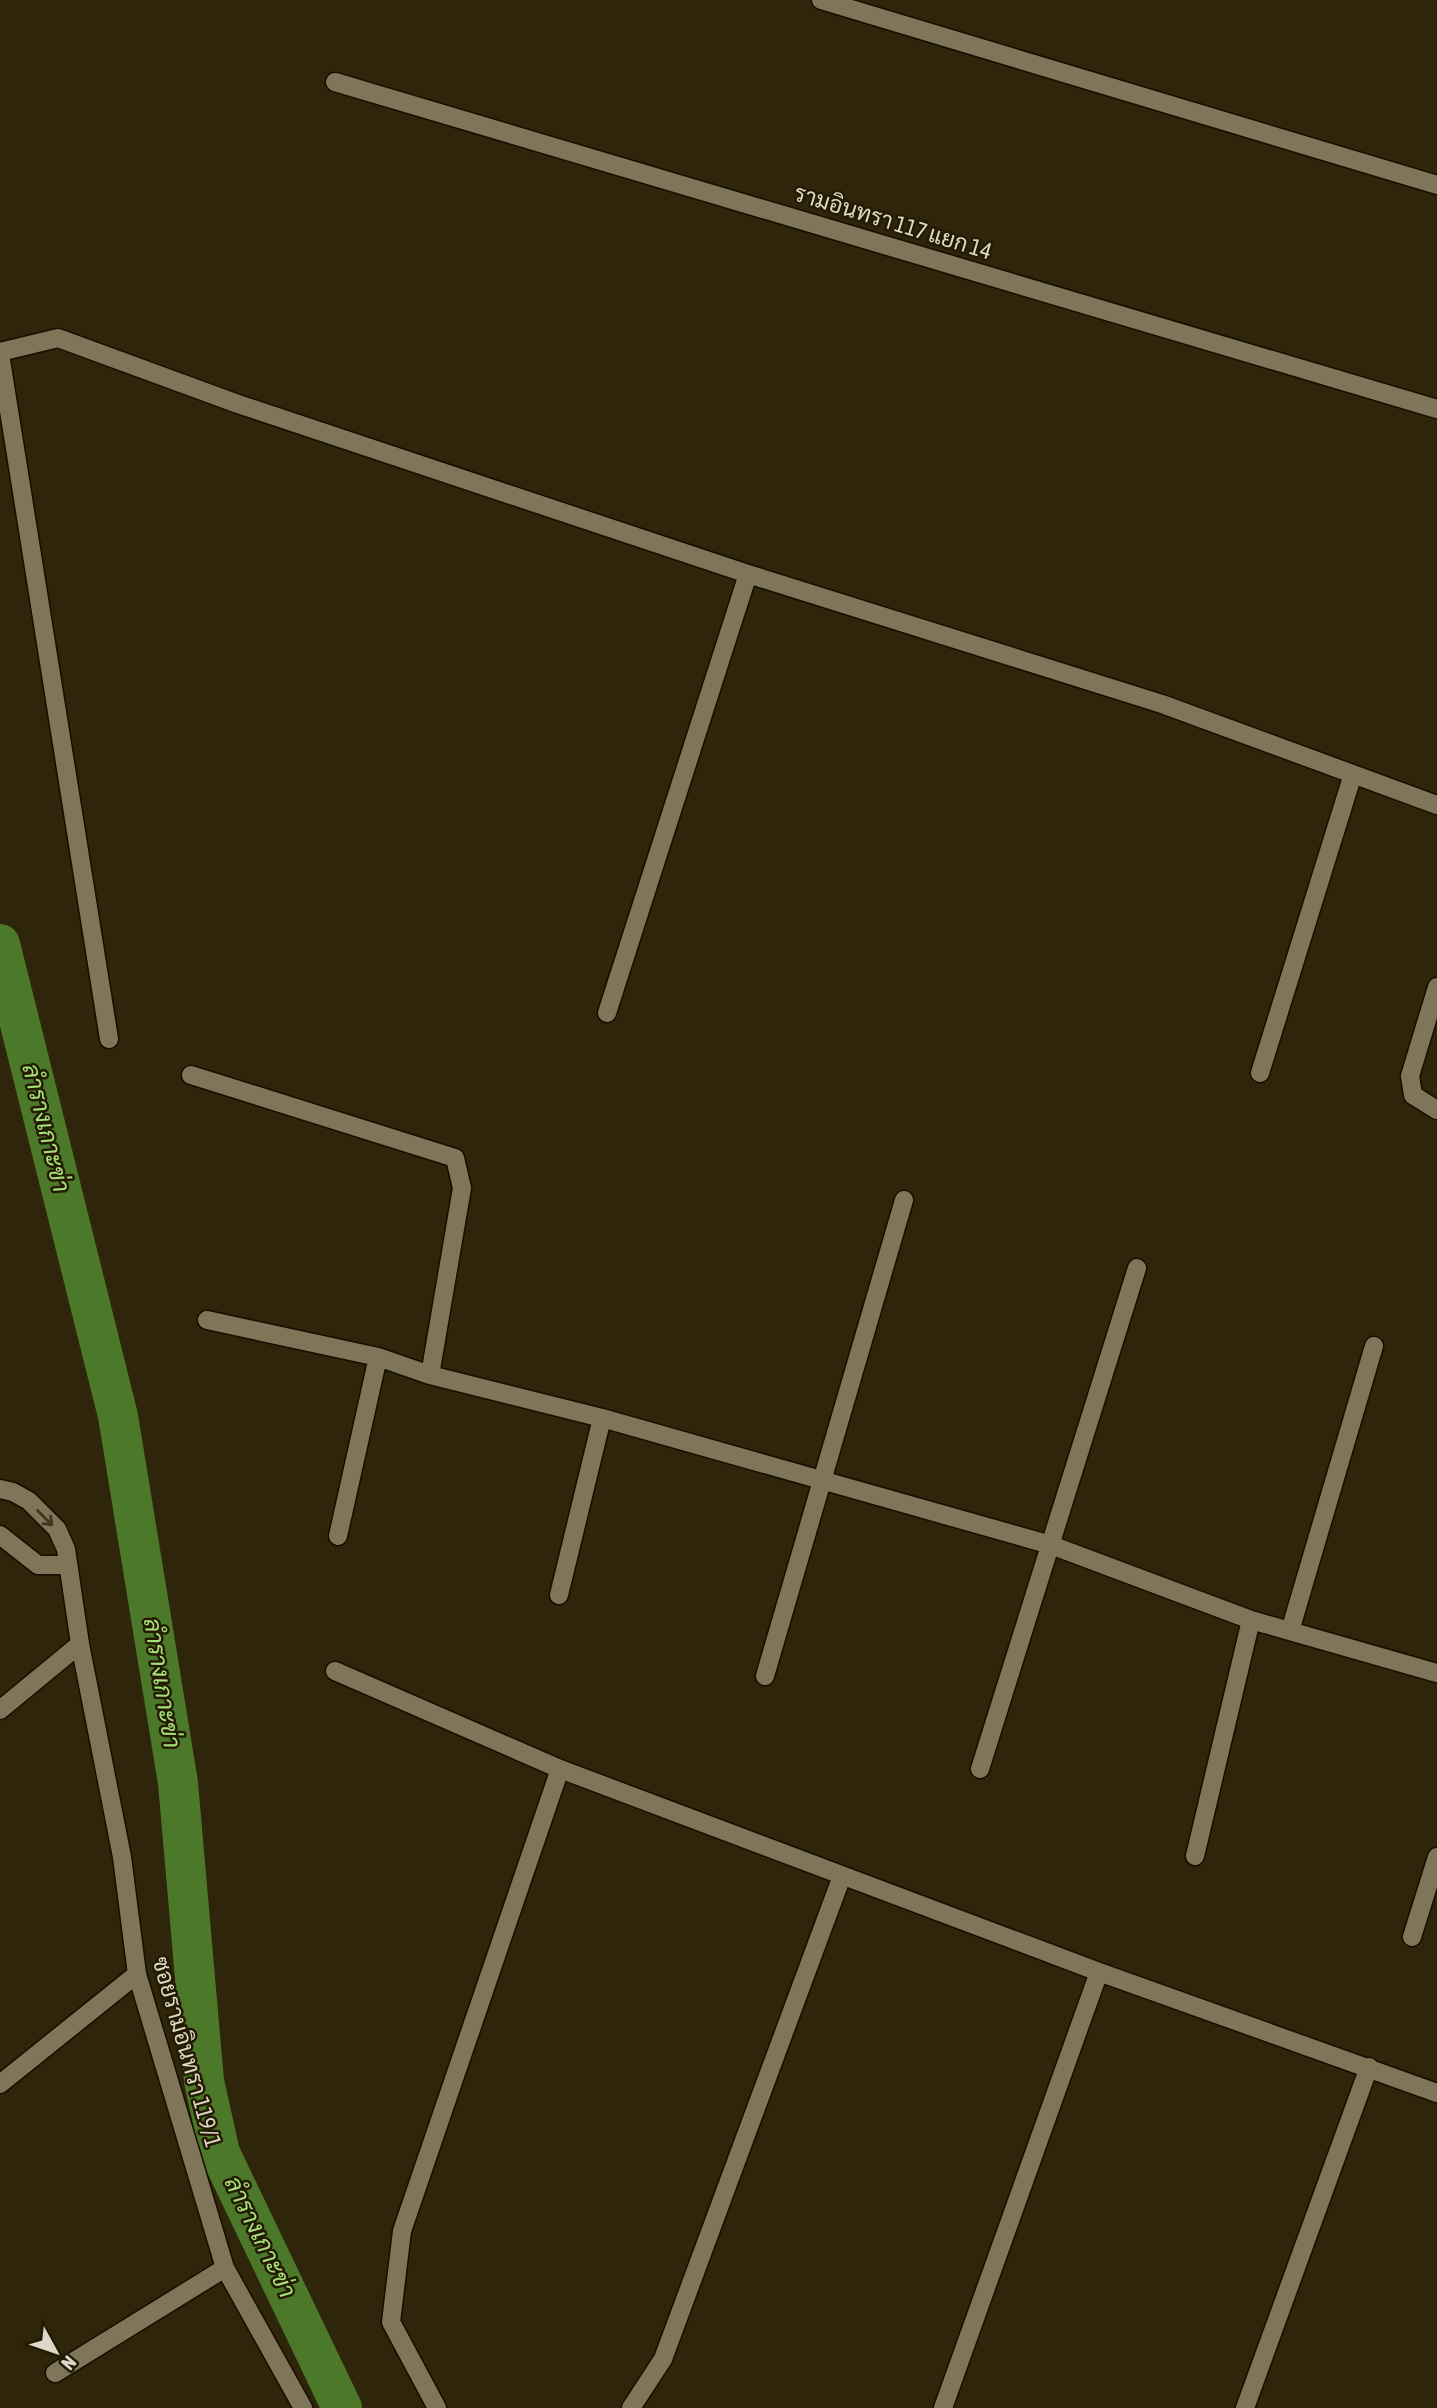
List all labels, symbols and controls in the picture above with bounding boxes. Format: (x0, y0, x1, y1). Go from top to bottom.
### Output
street label: รามอินทรา 117 แยก 14 (791, 179, 995, 264)
water label: ลำรางเกาะข่า (18, 1061, 75, 1195)
one-way arrow (36, 1509, 53, 1526)
water label: ลำรางเกาะข่า (139, 1616, 186, 1750)
street label: ซอยรามอินทรา 119/1 (147, 1953, 228, 2150)
water label: ลำรางเกาะข่า (220, 2172, 301, 2302)
north arrow (21, 2317, 91, 2387)
text: N (57, 2352, 81, 2374)

